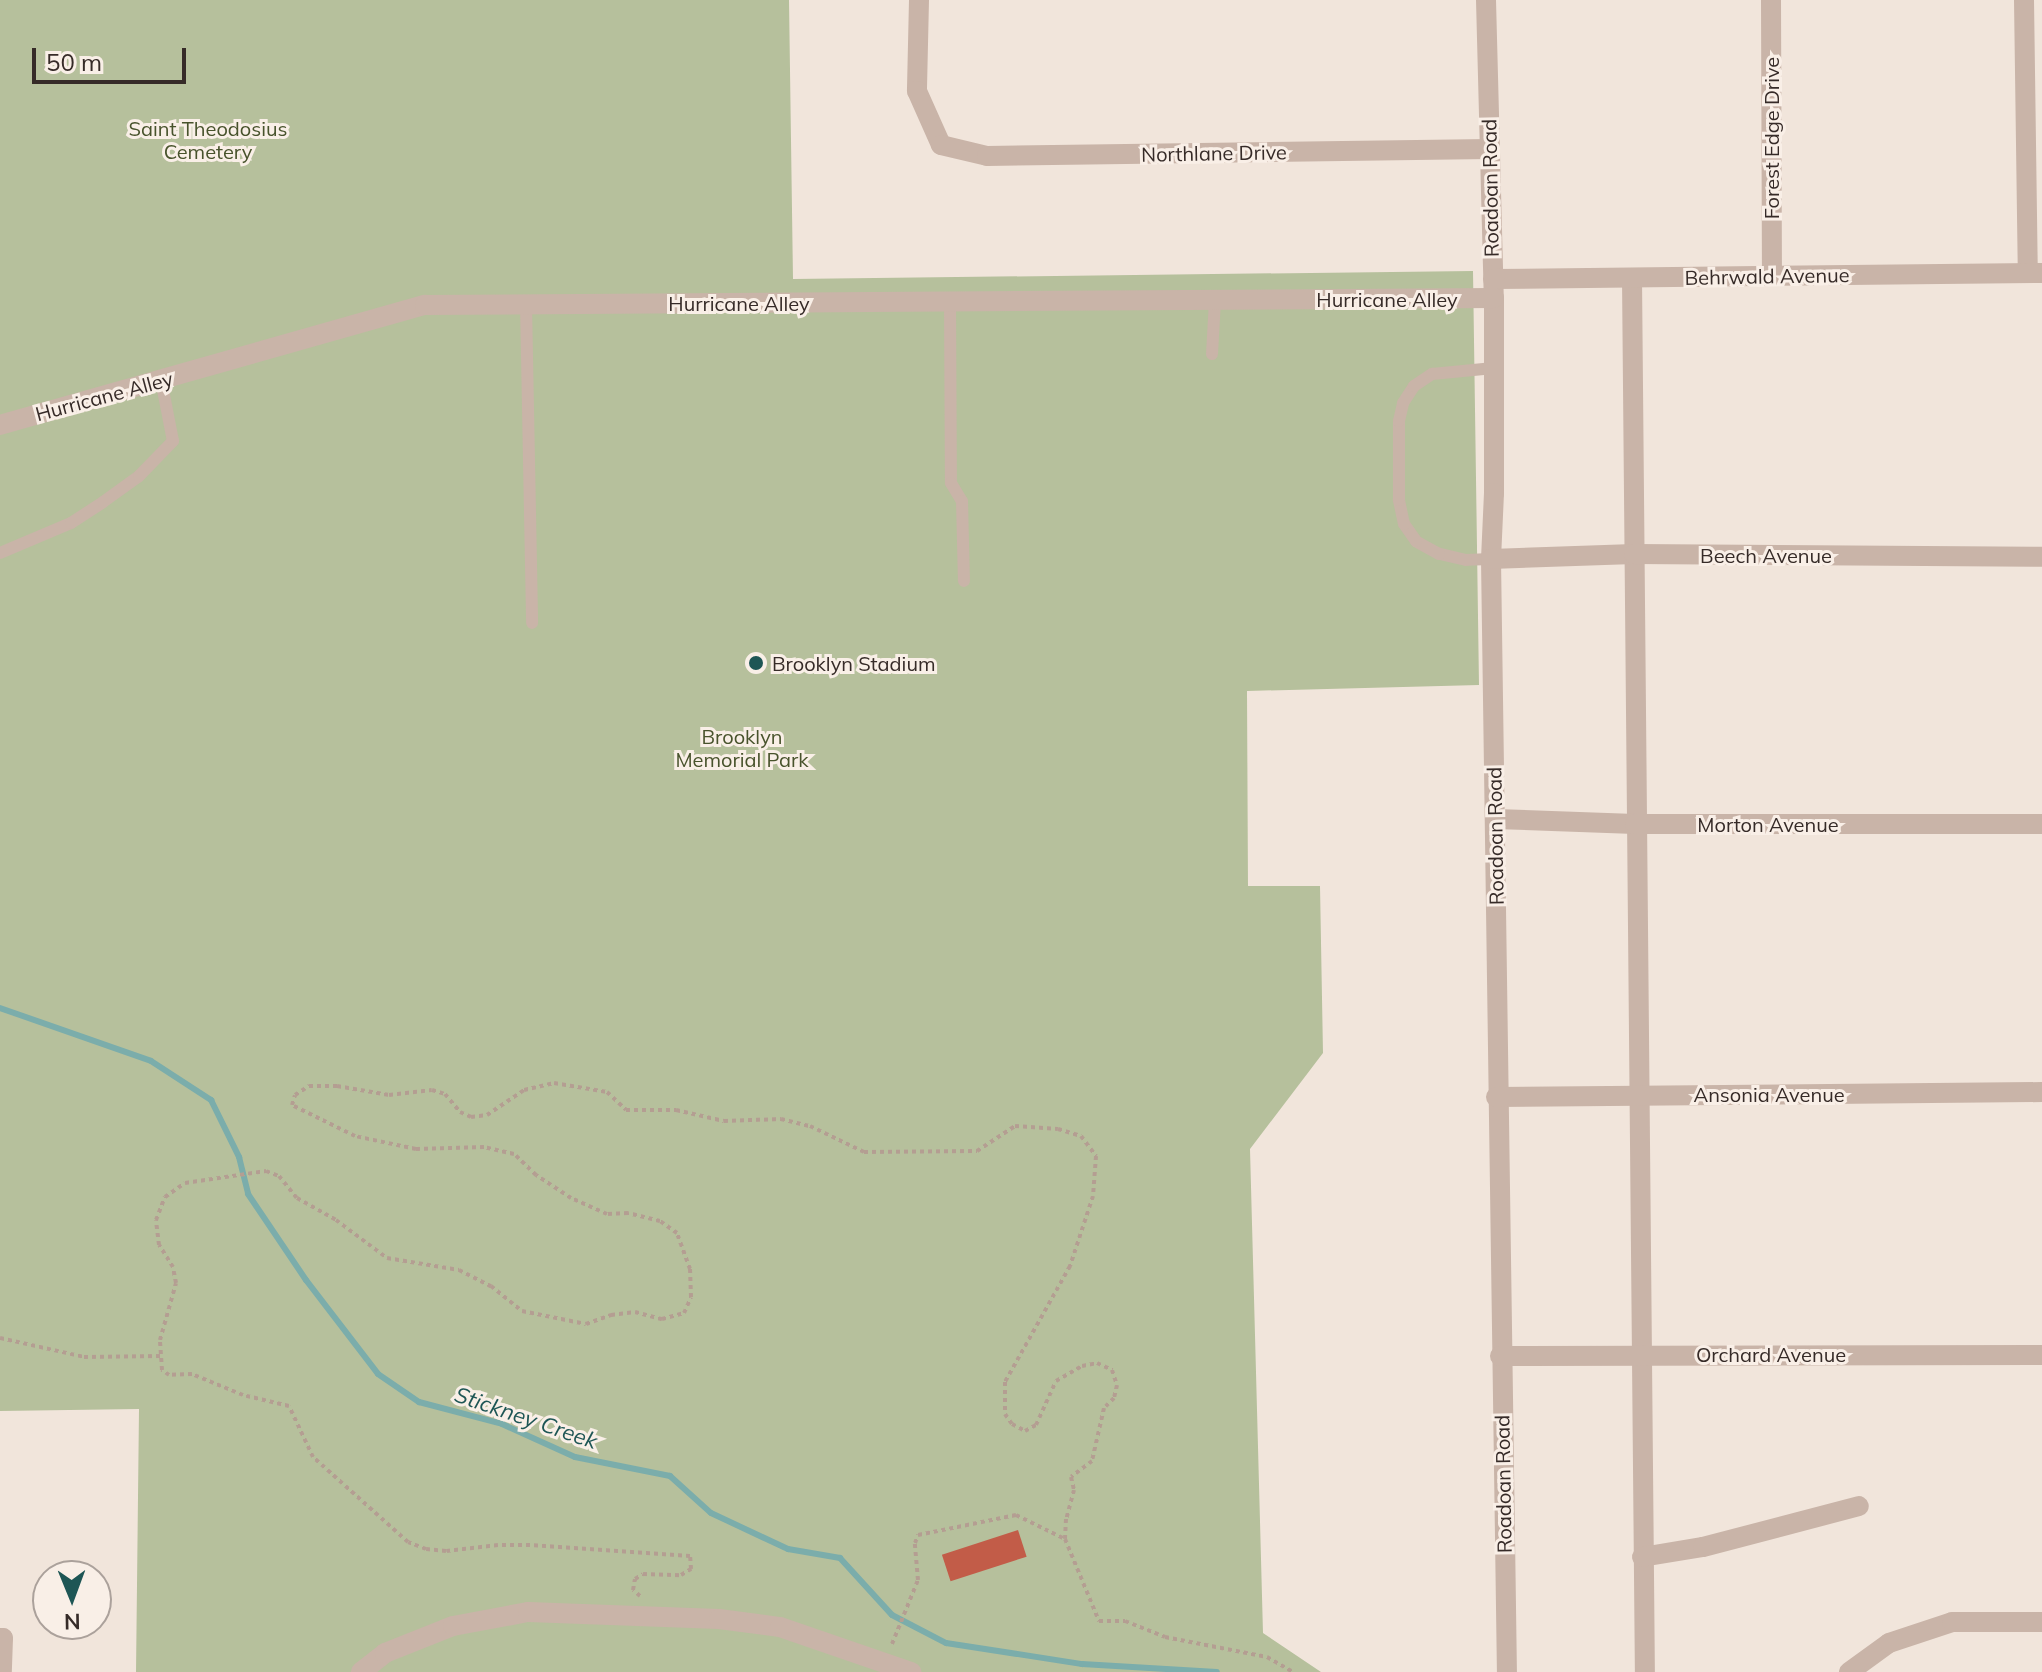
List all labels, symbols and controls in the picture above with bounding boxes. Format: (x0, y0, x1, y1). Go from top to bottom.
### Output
scale bar (36, 32, 190, 82)
text: 50 m (46, 47, 102, 77)
street label: Forest Edge Drive (1759, 57, 1783, 219)
park label: Saint Theodosius Cemetery (129, 117, 287, 164)
street label: Roadoan Road (1477, 119, 1503, 257)
street label: Northlane Drive (1141, 140, 1287, 166)
street label: Behrwald Avenue (1684, 263, 1850, 289)
street label: Hurricane Alley (1316, 287, 1458, 311)
street label: Hurricane Alley (668, 291, 810, 315)
street label: Hurricane Alley (33, 366, 175, 426)
street label: Beech Avenue (1700, 543, 1832, 567)
place label: Brooklyn Stadium (772, 651, 935, 675)
marker: Brooklyn Stadium (747, 654, 765, 672)
park label: Brooklyn Memorial Park (675, 725, 809, 772)
street label: Roadoan Road (1482, 767, 1508, 905)
street label: Morton Avenue (1697, 812, 1839, 836)
street label: Ansonia Avenue (1693, 1082, 1845, 1106)
street label: Orchard Avenue (1696, 1342, 1846, 1366)
water label: Stickney Creek (451, 1381, 601, 1455)
street label: Roadoan Road (1490, 1415, 1516, 1553)
north arrow (32, 1560, 112, 1640)
text: N (64, 1608, 81, 1636)

